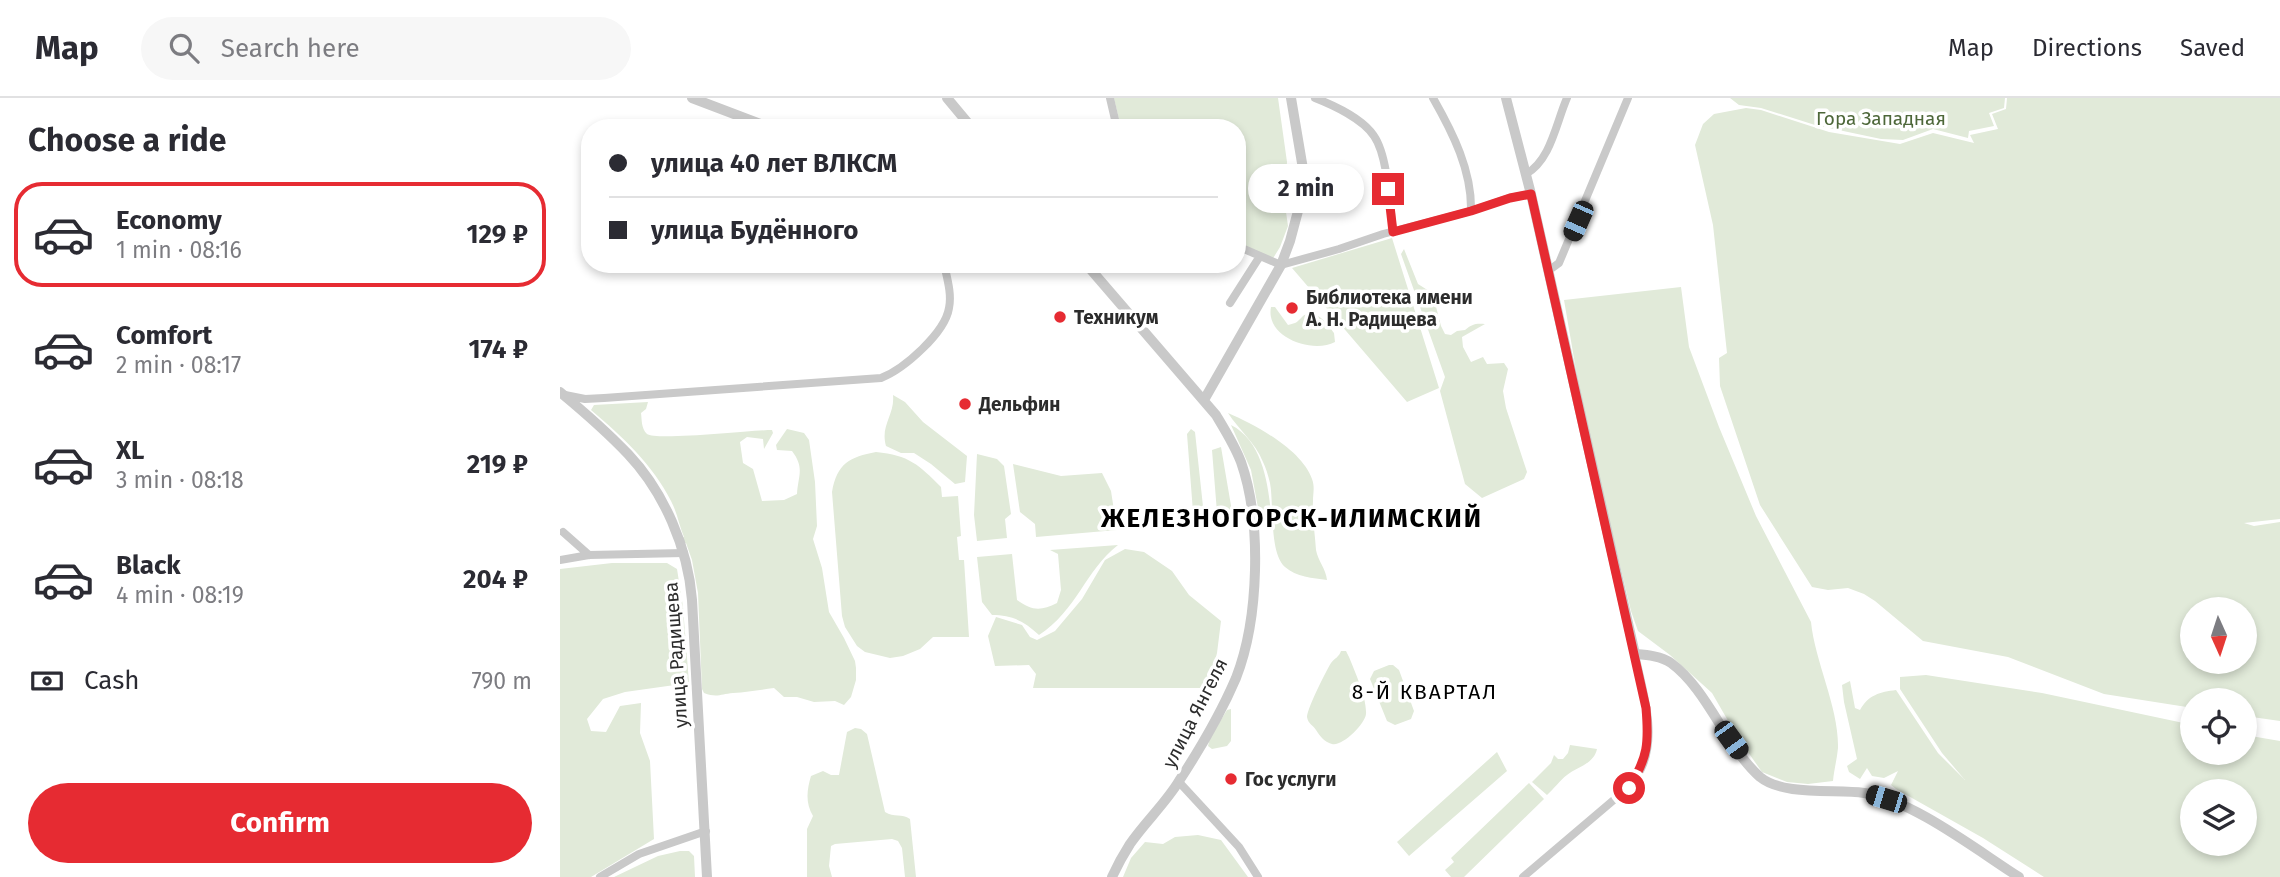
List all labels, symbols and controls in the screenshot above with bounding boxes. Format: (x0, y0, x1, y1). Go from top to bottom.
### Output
search box (141, 17, 631, 80)
text: Map (35, 28, 99, 68)
icon: search (165, 29, 203, 67)
text: Search here (221, 33, 360, 64)
text: Map (1948, 34, 1994, 62)
text: Directions (2032, 34, 2142, 62)
text: Saved (2180, 34, 2245, 62)
park label: Гора Западная (1816, 107, 1946, 130)
text: Choose a ride (28, 121, 226, 159)
text: улица 40 лет ВЛКСМ (651, 148, 897, 179)
callout: 2 min (1248, 164, 1364, 214)
route end (1372, 173, 1404, 205)
text: 2 min (1278, 174, 1334, 202)
car (1560, 198, 1597, 244)
icon: car (32, 203, 95, 266)
text: Economy (116, 205, 222, 236)
text: улица Будённого (651, 215, 859, 246)
text: 129 ₽ (467, 219, 528, 250)
text: 1 min · 08:16 (116, 236, 242, 264)
place label: Библиотека имени А. Н. Радищева (1305, 286, 1473, 331)
marker: Библиотека имени А. Н. Радищева (1284, 300, 1300, 316)
place label: Техникум (1074, 306, 1159, 329)
marker: Техникум (1052, 309, 1068, 325)
icon: car (32, 318, 95, 381)
text: Comfort (116, 320, 212, 351)
text: 174 ₽ (468, 334, 528, 365)
text: 2 min · 08:17 (116, 351, 241, 379)
place label: Дельфин (978, 393, 1060, 416)
marker: Дельфин (957, 396, 973, 412)
icon: car (32, 433, 95, 496)
text: XL (116, 435, 144, 466)
text: 219 ₽ (467, 449, 528, 480)
text: 3 min · 08:18 (116, 466, 244, 494)
district label: ЖЕЛЕЗНОГОРСК-ИЛИМСКИЙ (1100, 503, 1483, 534)
icon: car (32, 548, 95, 611)
text: Black (116, 550, 181, 581)
text: 204 ₽ (463, 564, 528, 595)
text: 4 min · 08:19 (116, 581, 244, 609)
street label: улица Радищева (659, 581, 693, 729)
north arrow (2180, 597, 2258, 674)
map controls (2180, 597, 2257, 856)
street label: улица Янгеля (1158, 654, 1232, 772)
icon: cash (28, 662, 66, 700)
text: Cash (84, 665, 140, 696)
text: 790 m (471, 667, 532, 695)
district label: 8-Й КВАРТАЛ (1352, 679, 1498, 705)
button: locate (2180, 688, 2257, 765)
car (1711, 717, 1752, 763)
place label: Гос услуги (1245, 768, 1336, 791)
marker: Гос услуги (1223, 771, 1239, 787)
route start (1613, 772, 1645, 804)
button: layers (2180, 779, 2257, 856)
button: Confirm (28, 783, 532, 863)
car (1863, 783, 1910, 815)

